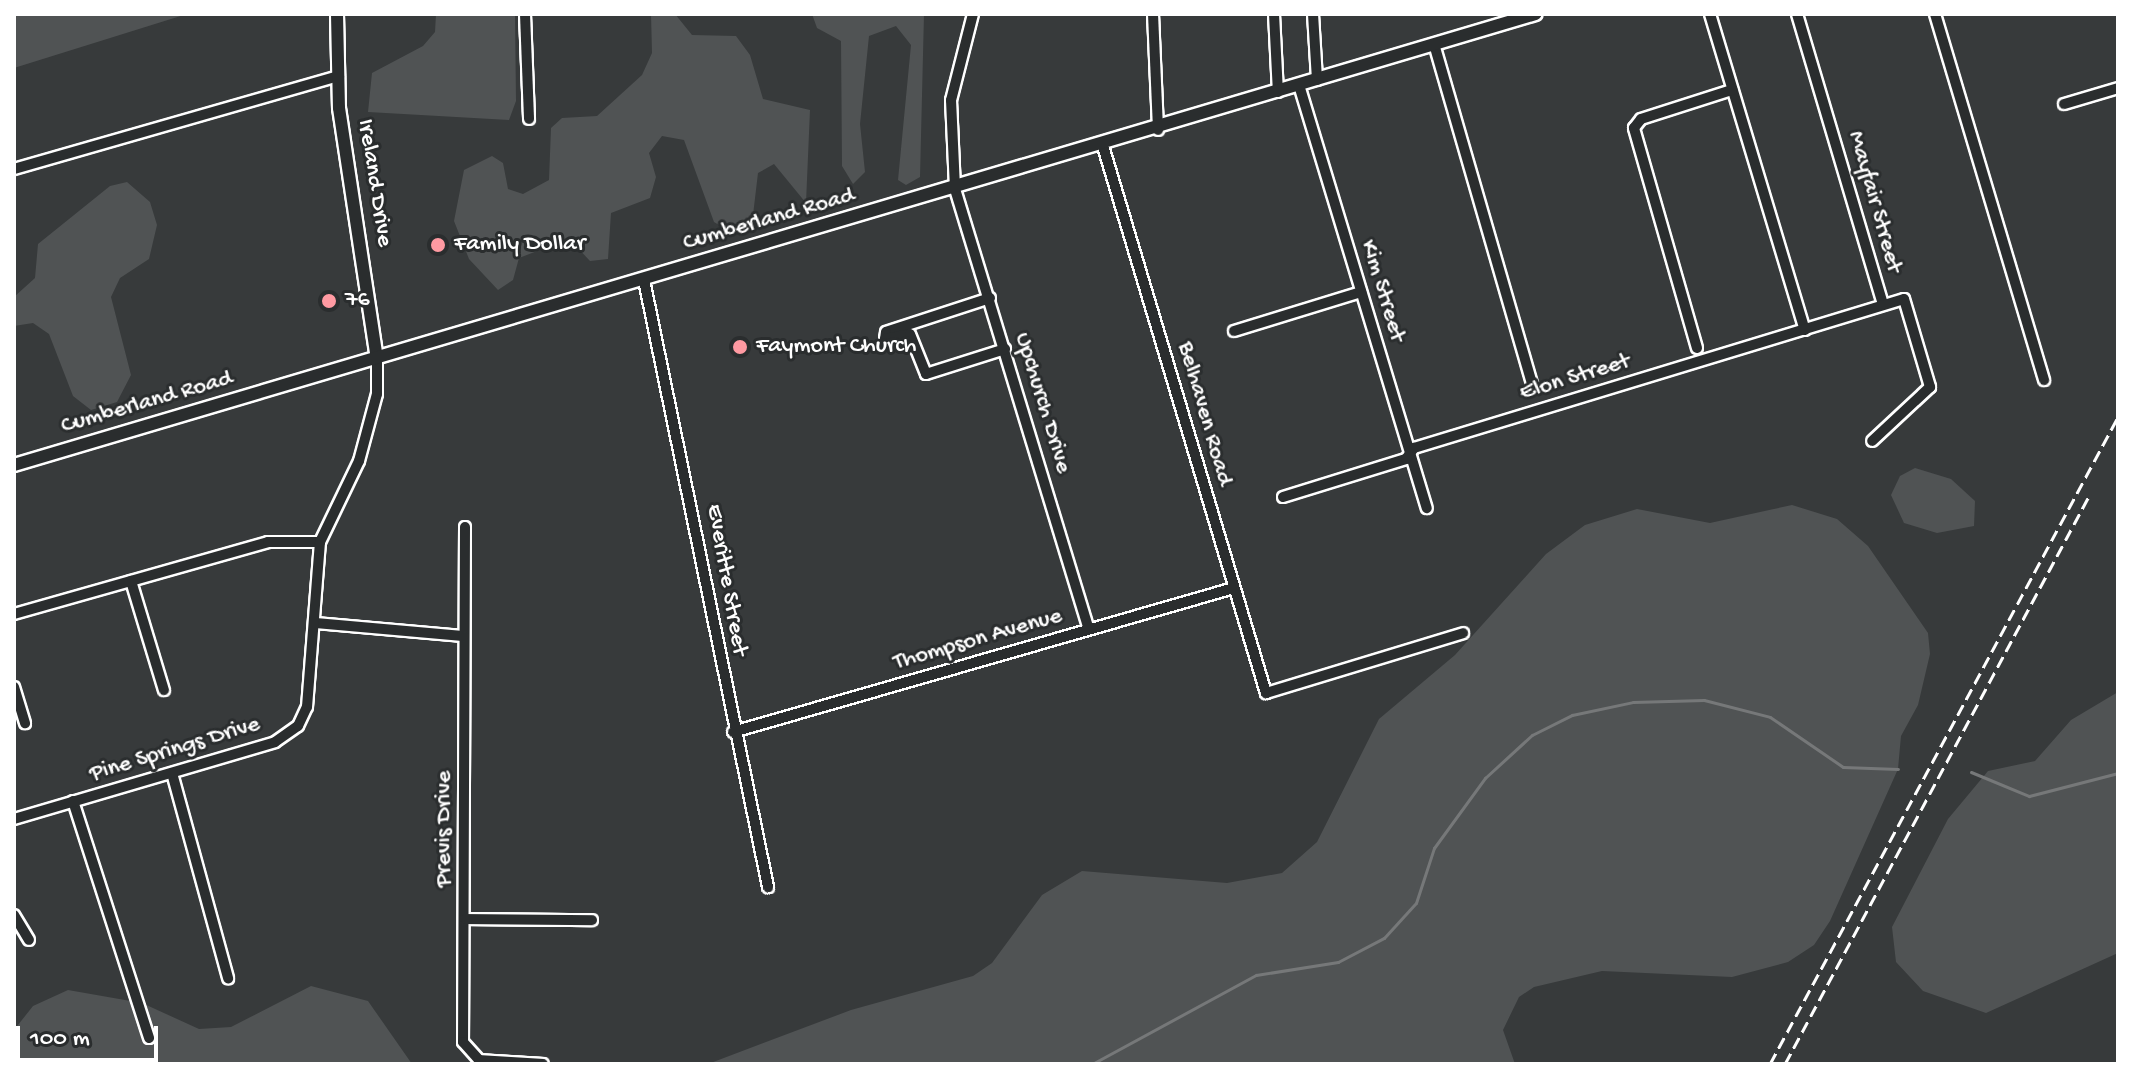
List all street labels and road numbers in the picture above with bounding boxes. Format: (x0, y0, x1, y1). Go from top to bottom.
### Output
street label: Ireland Drive (350, 117, 398, 249)
street label: Mayfair Street (1840, 128, 1908, 276)
street label: Cumberland Road (680, 182, 858, 258)
street label: Kim Street (1353, 237, 1411, 345)
street label: Upchurch Drive (1007, 329, 1077, 477)
street label: Belhaven Road (1170, 339, 1238, 489)
street label: Elon Street (1516, 348, 1634, 408)
street label: Cumberland Road (58, 365, 236, 441)
street label: Everitte Street (699, 502, 753, 658)
street label: Thompson Avenue (890, 602, 1066, 678)
street label: Pine Springs Drive (86, 710, 264, 790)
street label: Previs Drive (431, 771, 459, 887)

